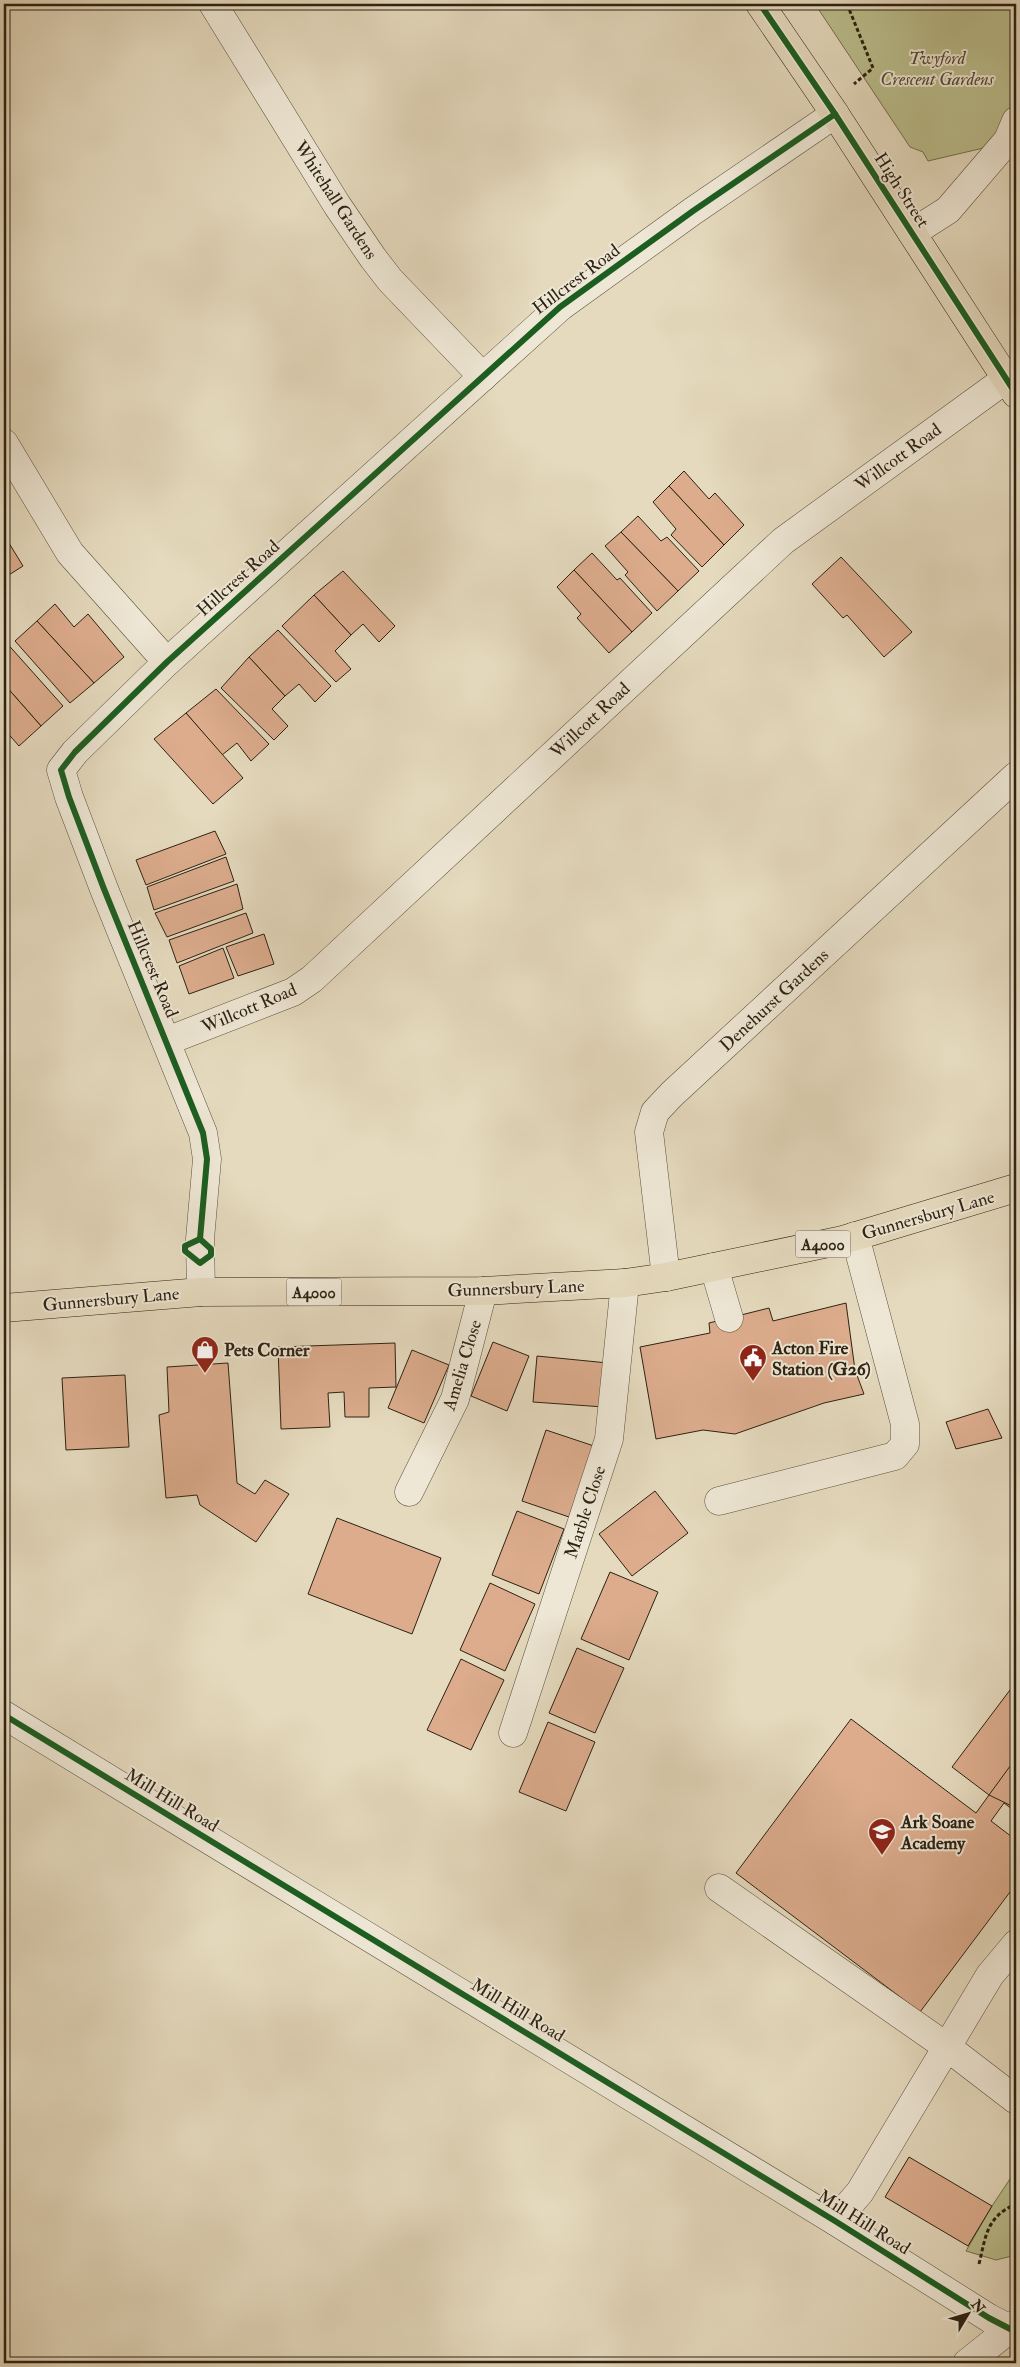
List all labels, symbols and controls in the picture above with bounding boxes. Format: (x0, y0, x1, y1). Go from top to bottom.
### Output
park label: Twyford Crescent Gardens (880, 47, 995, 91)
street label: Whitehall Gardens (288, 136, 382, 264)
street label: High Street (869, 148, 934, 232)
street label: Hillcrest Road (528, 239, 625, 320)
street label: Willcott Road (850, 418, 946, 497)
street label: Hillcrest Road (192, 535, 285, 622)
street label: Willcott Road (545, 677, 635, 764)
street label: Hillcrest Road (122, 917, 183, 1021)
street label: Denehurst Gardens (715, 944, 834, 1057)
street label: Willcott Road (197, 978, 300, 1039)
street label: Gunnersbury Lane (859, 1185, 998, 1245)
road number: A4000 (796, 1230, 850, 1258)
street label: Gunnersbury Lane (447, 1275, 585, 1302)
road number: A4000 (286, 1278, 342, 1305)
street label: Gunnersbury Lane (42, 1282, 181, 1317)
street label: Amelia Close (438, 1317, 487, 1414)
shop icon: Pets Corner (190, 1335, 220, 1374)
place label: Acton Fire Station (G26) (771, 1337, 871, 1381)
place label: Pets Corner (224, 1339, 310, 1362)
public building icon: Acton Fire Station (G26) (738, 1343, 768, 1382)
street label: Marble Close (560, 1462, 611, 1561)
street label: Mill Hill Road (121, 1763, 223, 1837)
place label: Ark Soane Academy (900, 1811, 975, 1855)
school or university icon: Ark Soane Academy (867, 1817, 897, 1856)
street label: Mill Hill Road (467, 1973, 569, 2047)
street label: Mill Hill Road (813, 2185, 915, 2260)
north arrow (942, 2290, 992, 2340)
text: N (967, 2295, 989, 2317)

